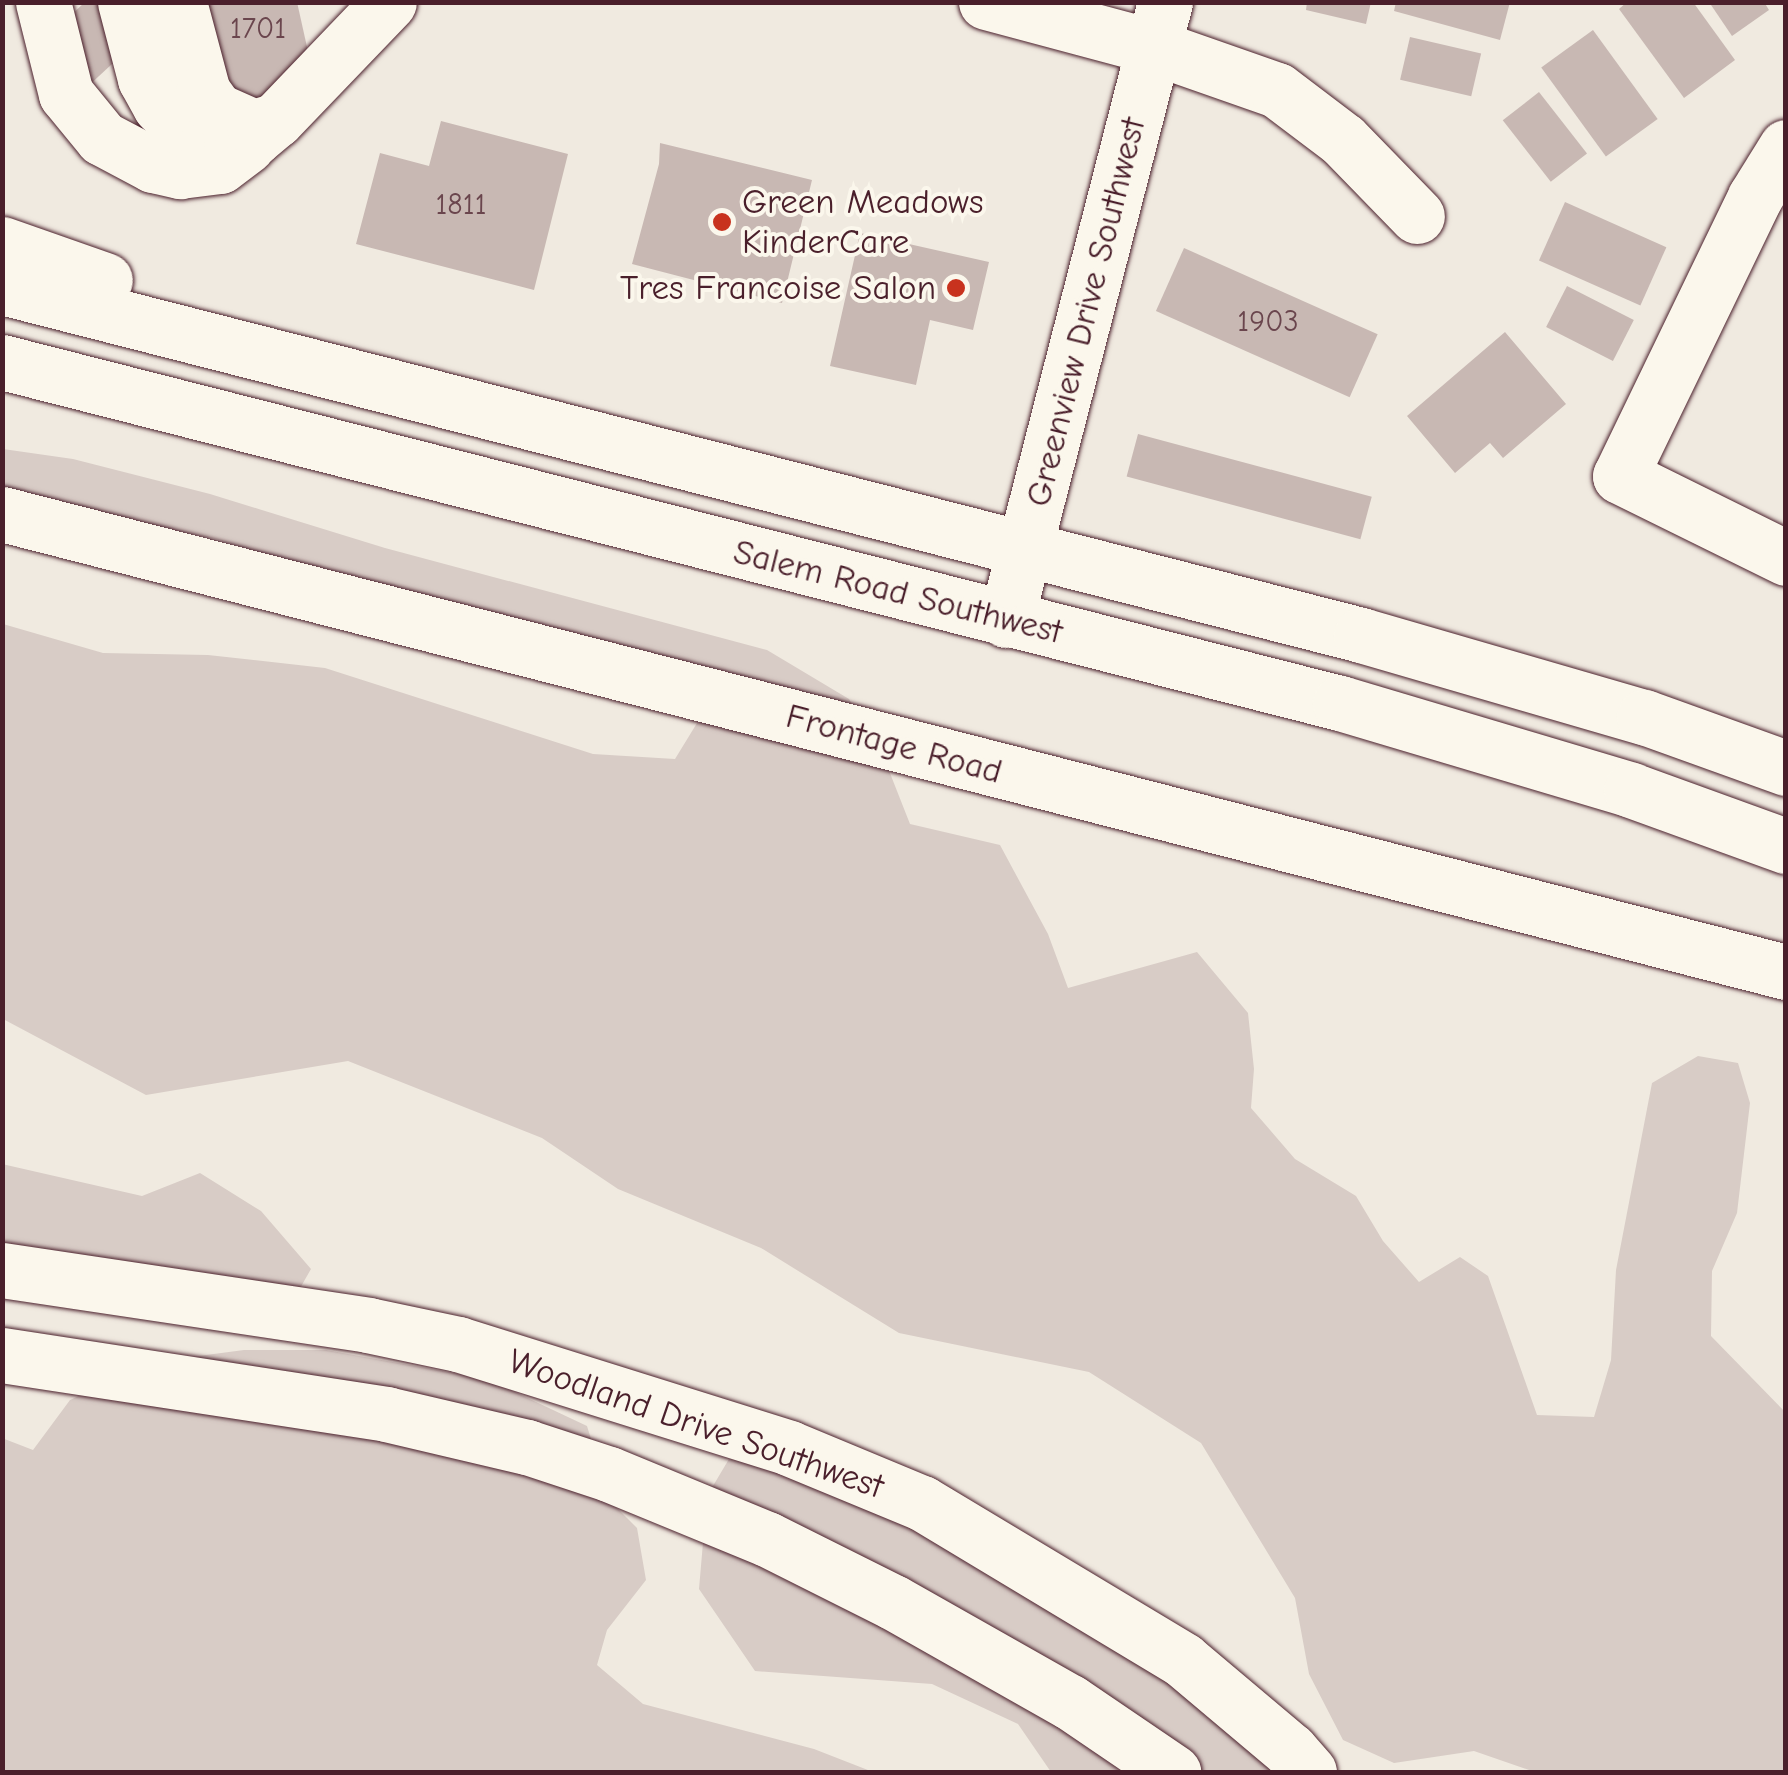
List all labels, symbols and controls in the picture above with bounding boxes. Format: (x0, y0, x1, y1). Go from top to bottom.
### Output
house number: 1701 (230, 11, 286, 47)
street label: Greenview Drive Southwest (1017, 113, 1155, 511)
place label: Green Meadows KinderCare (742, 181, 984, 263)
house number: 1811 (435, 187, 487, 223)
marker: Green Meadows KinderCare (711, 211, 733, 233)
place label: Tres Francoise Salon (620, 267, 936, 309)
marker: Tres Francoise Salon (945, 277, 967, 299)
house number: 1903 (1237, 304, 1299, 340)
street label: Salem Road Southwest (729, 531, 1067, 653)
street label: Frontage Road (781, 695, 1007, 793)
street label: Woodland Drive Southwest (503, 1340, 889, 1508)

